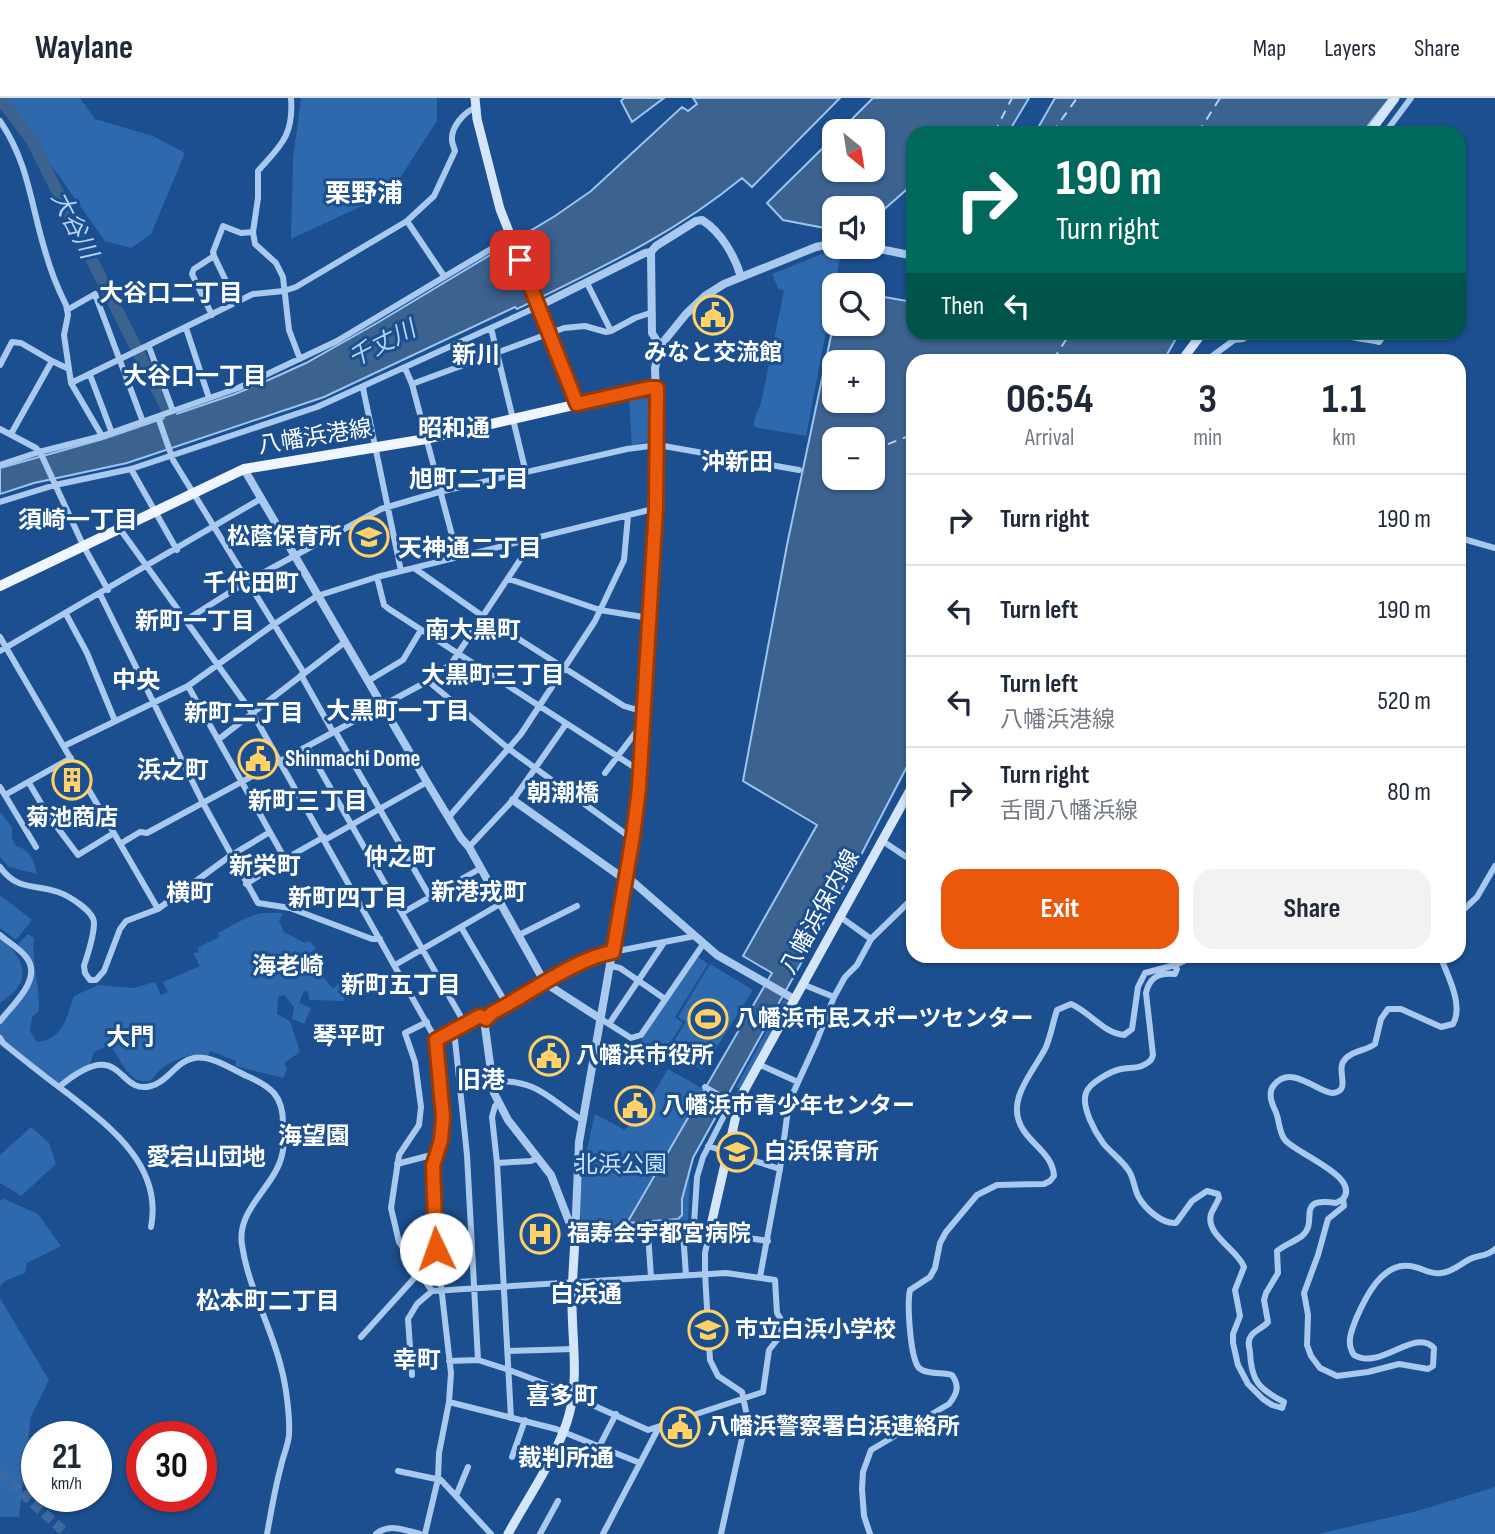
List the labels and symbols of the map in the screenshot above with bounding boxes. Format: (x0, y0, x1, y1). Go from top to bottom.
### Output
north arrow (822, 119, 886, 182)
district label: 栗野浦 (325, 179, 403, 210)
water label: 大谷川 (45, 186, 105, 266)
pin (490, 230, 550, 290)
district label: 大谷口二丁目 (99, 279, 243, 308)
public building icon: みなと交流館 (692, 294, 734, 336)
water label: 千丈川 (343, 313, 423, 373)
place label: みなと交流館 (644, 339, 782, 367)
district label: 新川 (452, 341, 500, 370)
district label: 大谷口一丁目 (123, 362, 267, 391)
street label: 八幡浜港線 (256, 414, 374, 460)
district label: 昭和通 (418, 414, 490, 443)
district label: 沖新田 (701, 448, 773, 477)
district label: 旭町二丁目 (409, 465, 529, 494)
district label: 須崎一丁目 (18, 506, 138, 535)
school or university icon: 松蔭保育所 (348, 516, 390, 558)
place label: 松蔭保育所 (227, 523, 342, 551)
district label: 天神通二丁目 (398, 534, 542, 563)
district label: 千代田町 (203, 569, 299, 598)
district label: 新町一丁目 (135, 607, 255, 636)
district label: 南大黒町 (425, 616, 521, 645)
district label: 大黒町三丁目 (421, 661, 565, 690)
district label: 中央 (112, 666, 160, 695)
district label: 大黒町一丁目 (326, 697, 470, 726)
district label: 新町二丁目 (184, 699, 304, 728)
public building icon: Shinmachi Dome (237, 738, 279, 780)
place label: Shinmachi Dome (285, 745, 420, 773)
district label: 浜之町 (137, 756, 209, 785)
building icon: 菊池商店 (51, 759, 93, 801)
district label: 朝潮橋 (527, 779, 599, 808)
district label: 新町三丁目 (248, 787, 368, 816)
place label: 菊池商店 (26, 804, 118, 832)
district label: 仲之町 (364, 843, 436, 872)
street label: 八幡浜保内線 (774, 845, 866, 979)
district label: 新栄町 (229, 852, 301, 881)
district label: 新港戎町 (431, 878, 527, 907)
district label: 横町 (166, 879, 214, 908)
district label: 新町四丁目 (288, 884, 408, 913)
district label: 海老崎 (252, 952, 324, 981)
district label: 新町五丁目 (341, 971, 461, 1000)
sports icon: 八幡浜市民スポーツセンター (687, 998, 729, 1040)
place label: 八幡浜市民スポーツセンター (735, 1005, 1034, 1033)
district label: 琴平町 (313, 1022, 385, 1051)
district label: 大門 (106, 1023, 154, 1052)
public building icon: 八幡浜市役所 (528, 1035, 570, 1077)
place label: 八幡浜市役所 (576, 1042, 714, 1070)
district label: 旧港 (457, 1066, 505, 1095)
public building icon: 八幡浜市青少年センター (614, 1085, 656, 1127)
place label: 八幡浜市青少年センター (662, 1092, 915, 1120)
district label: 海望園 (278, 1122, 350, 1151)
school or university icon: 白浜保育所 (716, 1131, 758, 1173)
place label: 白浜保育所 (764, 1138, 879, 1166)
district label: 愛宕山団地 (146, 1143, 266, 1172)
park label: 北浜公園 (575, 1151, 667, 1179)
position arrow (399, 1212, 473, 1286)
hospital icon: 福寿会宇都宮病院 (519, 1213, 561, 1255)
place label: 福寿会宇都宮病院 (567, 1220, 751, 1248)
district label: 白浜通 (550, 1280, 622, 1309)
district label: 松本町二丁目 (196, 1287, 340, 1316)
school or university icon: 市立白浜小学校 (687, 1309, 729, 1351)
place label: 市立白浜小学校 (735, 1316, 896, 1344)
district label: 幸町 (393, 1346, 441, 1375)
district label: 喜多町 (526, 1382, 598, 1411)
public building icon: 八幡浜警察署白浜連絡所 (659, 1406, 701, 1448)
place label: 八幡浜警察署白浜連絡所 (707, 1413, 960, 1441)
speed limit sign: 30 (126, 1421, 217, 1512)
district label: 裁判所通 (518, 1444, 614, 1473)

